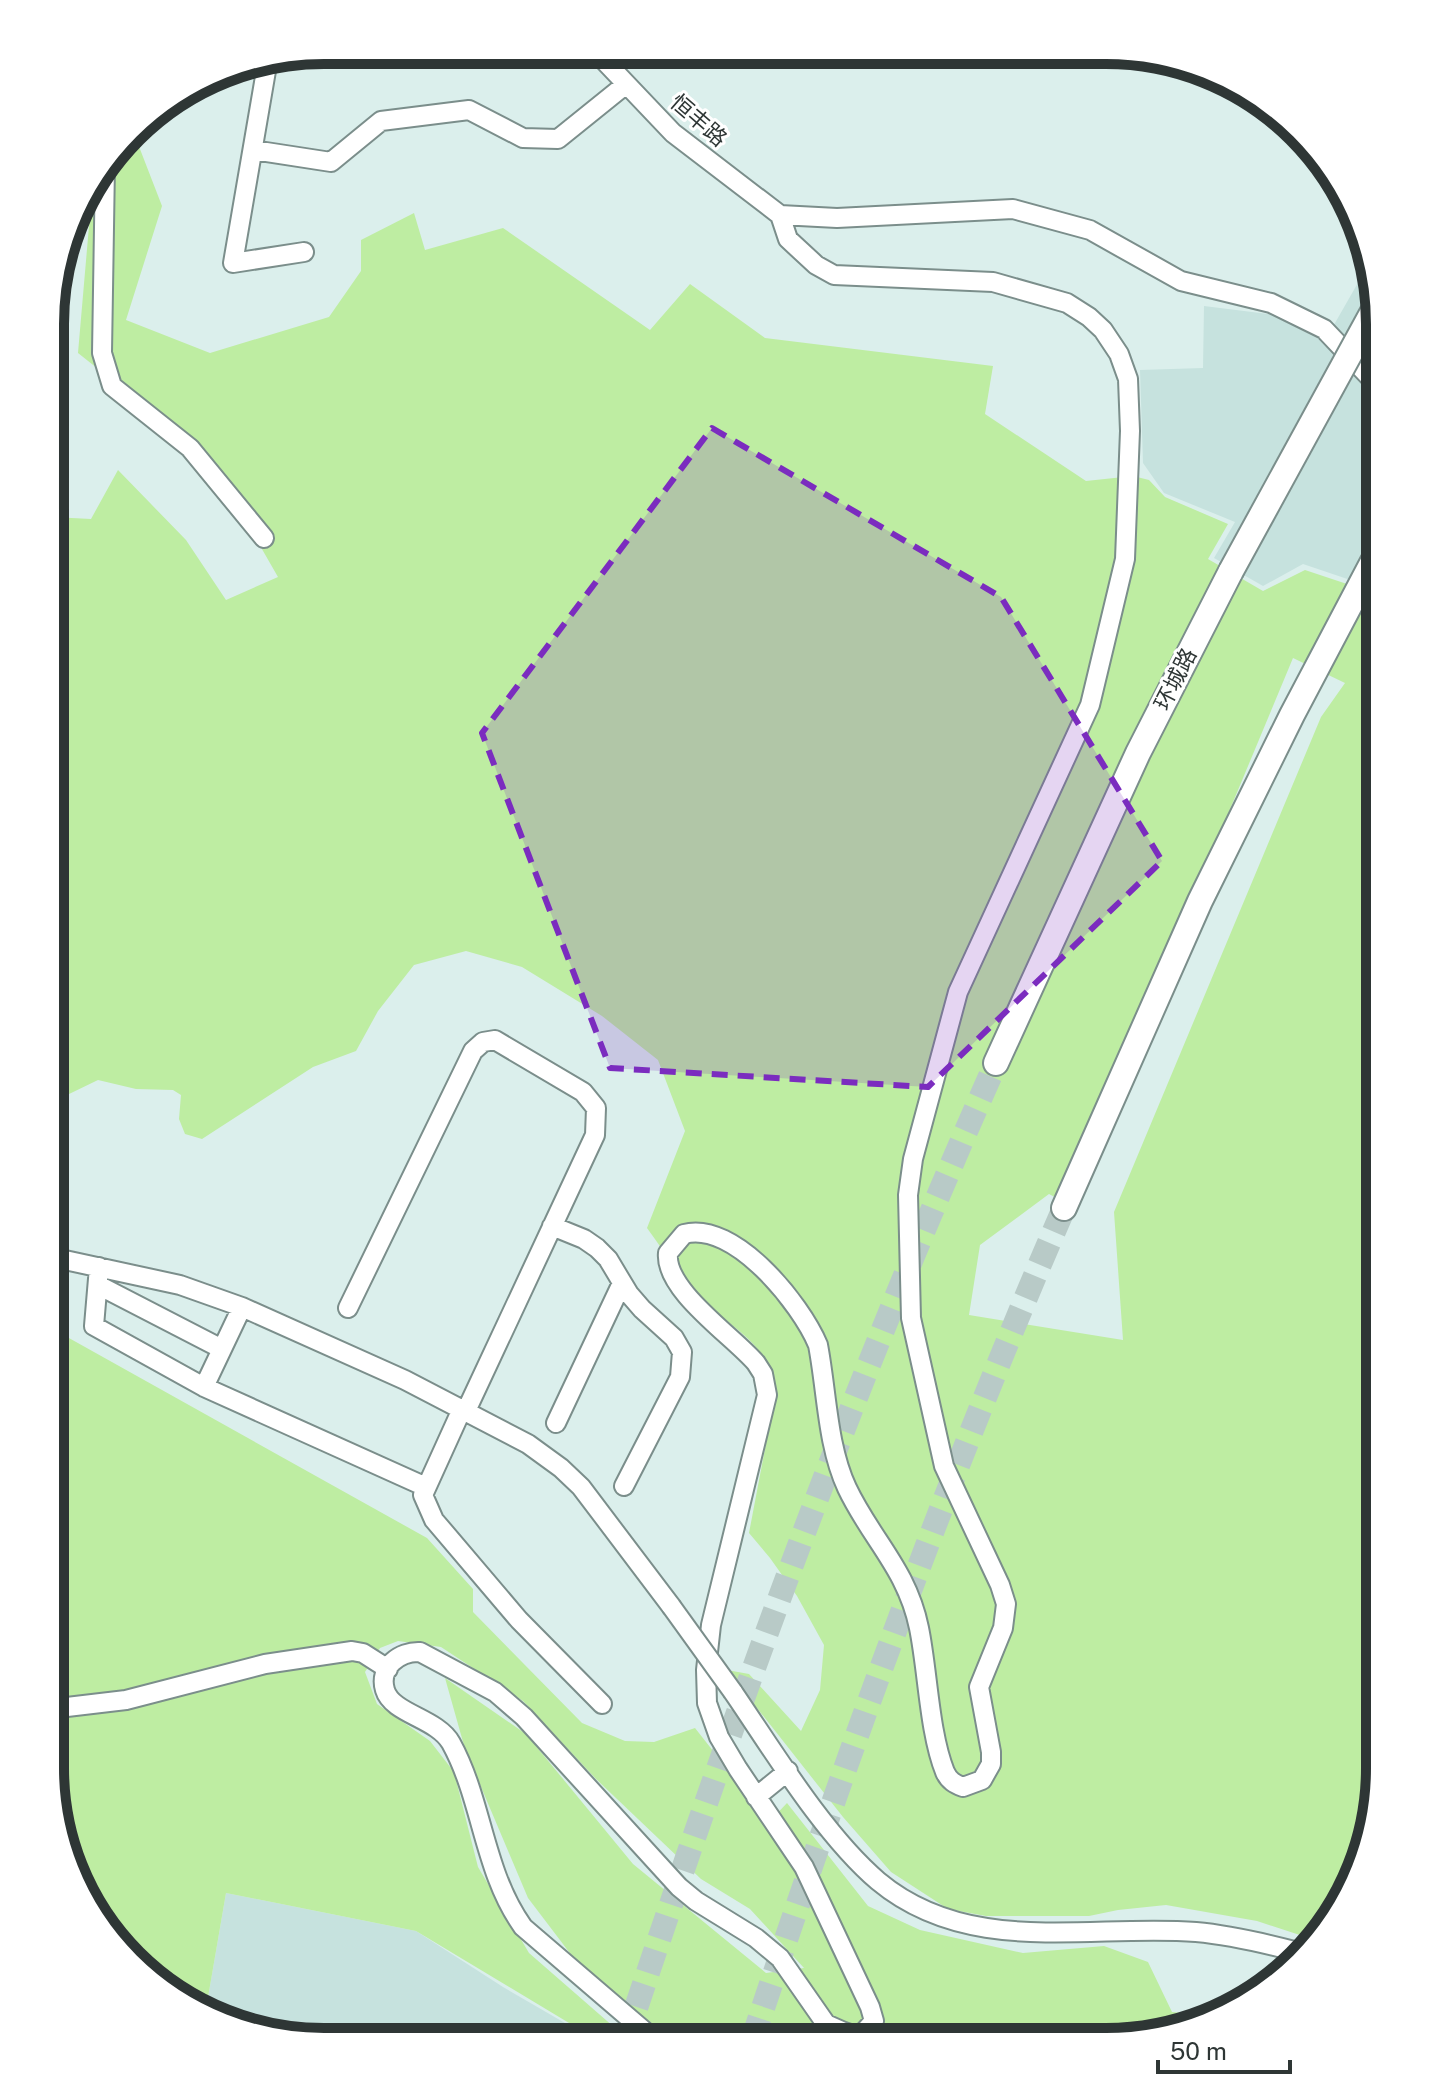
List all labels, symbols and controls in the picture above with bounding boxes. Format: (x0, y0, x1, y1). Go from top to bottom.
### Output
street label: 恒丰路 (666, 89, 732, 151)
street label: 环城路 (1148, 644, 1202, 714)
scale bar (1158, 2024, 1290, 2074)
text: 50 m (1170, 2037, 1227, 2065)

